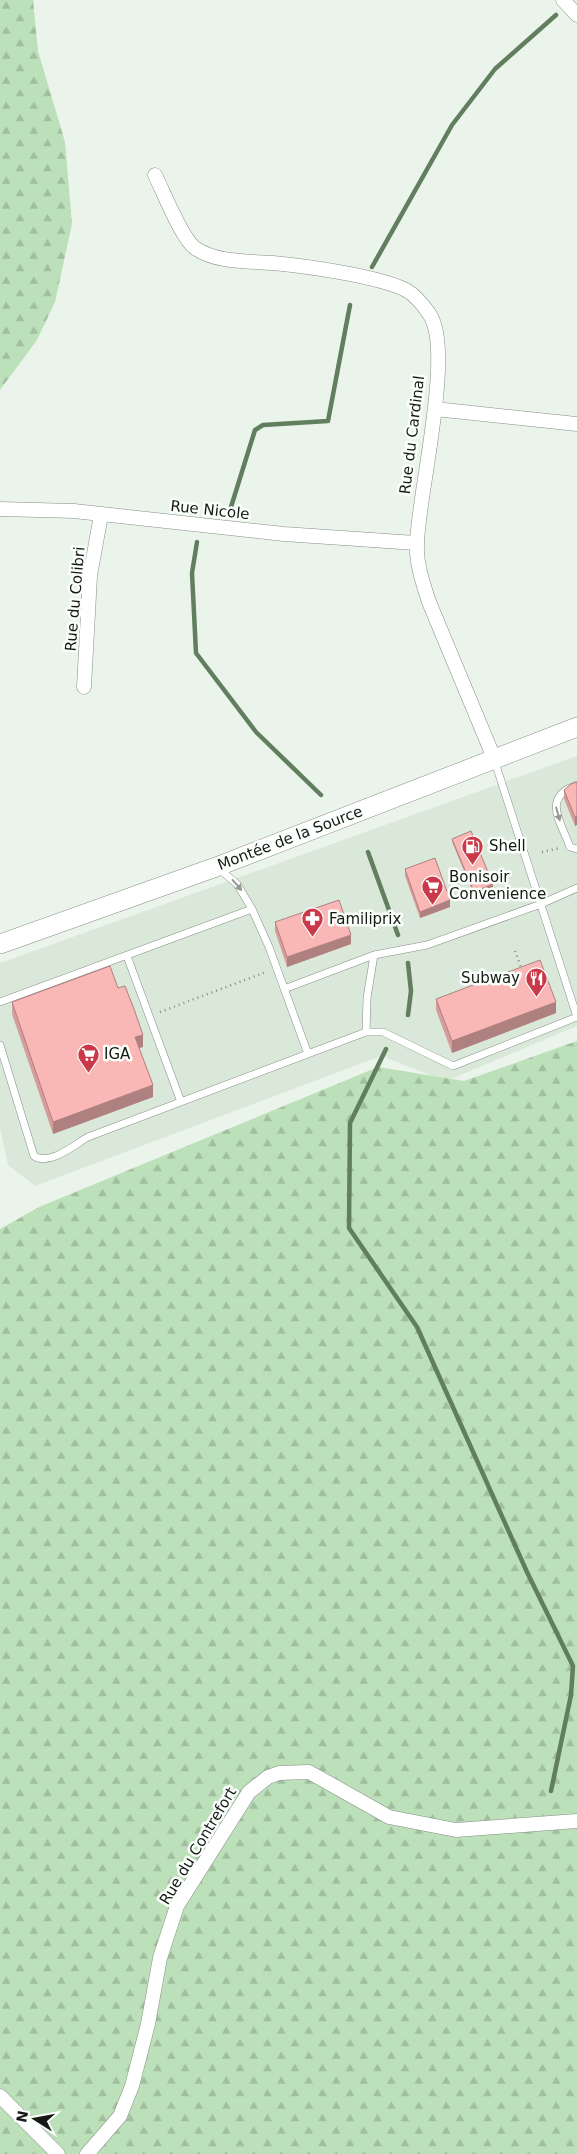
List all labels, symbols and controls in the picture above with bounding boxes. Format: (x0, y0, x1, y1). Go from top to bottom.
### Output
street label: Rue du Cardinal (396, 375, 428, 495)
street label: Rue Nicole (170, 497, 250, 523)
street label: Rue du Colibri (61, 546, 89, 652)
street label: Montée de la Source (215, 802, 365, 874)
one-way arrow (555, 807, 563, 822)
fuel station icon: Shell (461, 834, 485, 865)
place label: Shell (489, 837, 526, 855)
place label: Bonisoir Convenience (449, 868, 546, 903)
supermarket icon: Bonisoir Convenience (421, 874, 445, 905)
one-way arrow (231, 879, 243, 891)
pharmacy icon: Familiprix (301, 907, 325, 938)
place label: Familiprix (329, 910, 401, 928)
restaurant icon: Subway (524, 966, 548, 997)
place label: Subway (461, 969, 520, 987)
supermarket icon: IGA (76, 1042, 100, 1073)
place label: IGA (104, 1045, 131, 1063)
street label: Rue du Contrefort (156, 1784, 240, 1908)
north arrow (10, 2094, 60, 2144)
text: N (13, 2109, 31, 2124)

